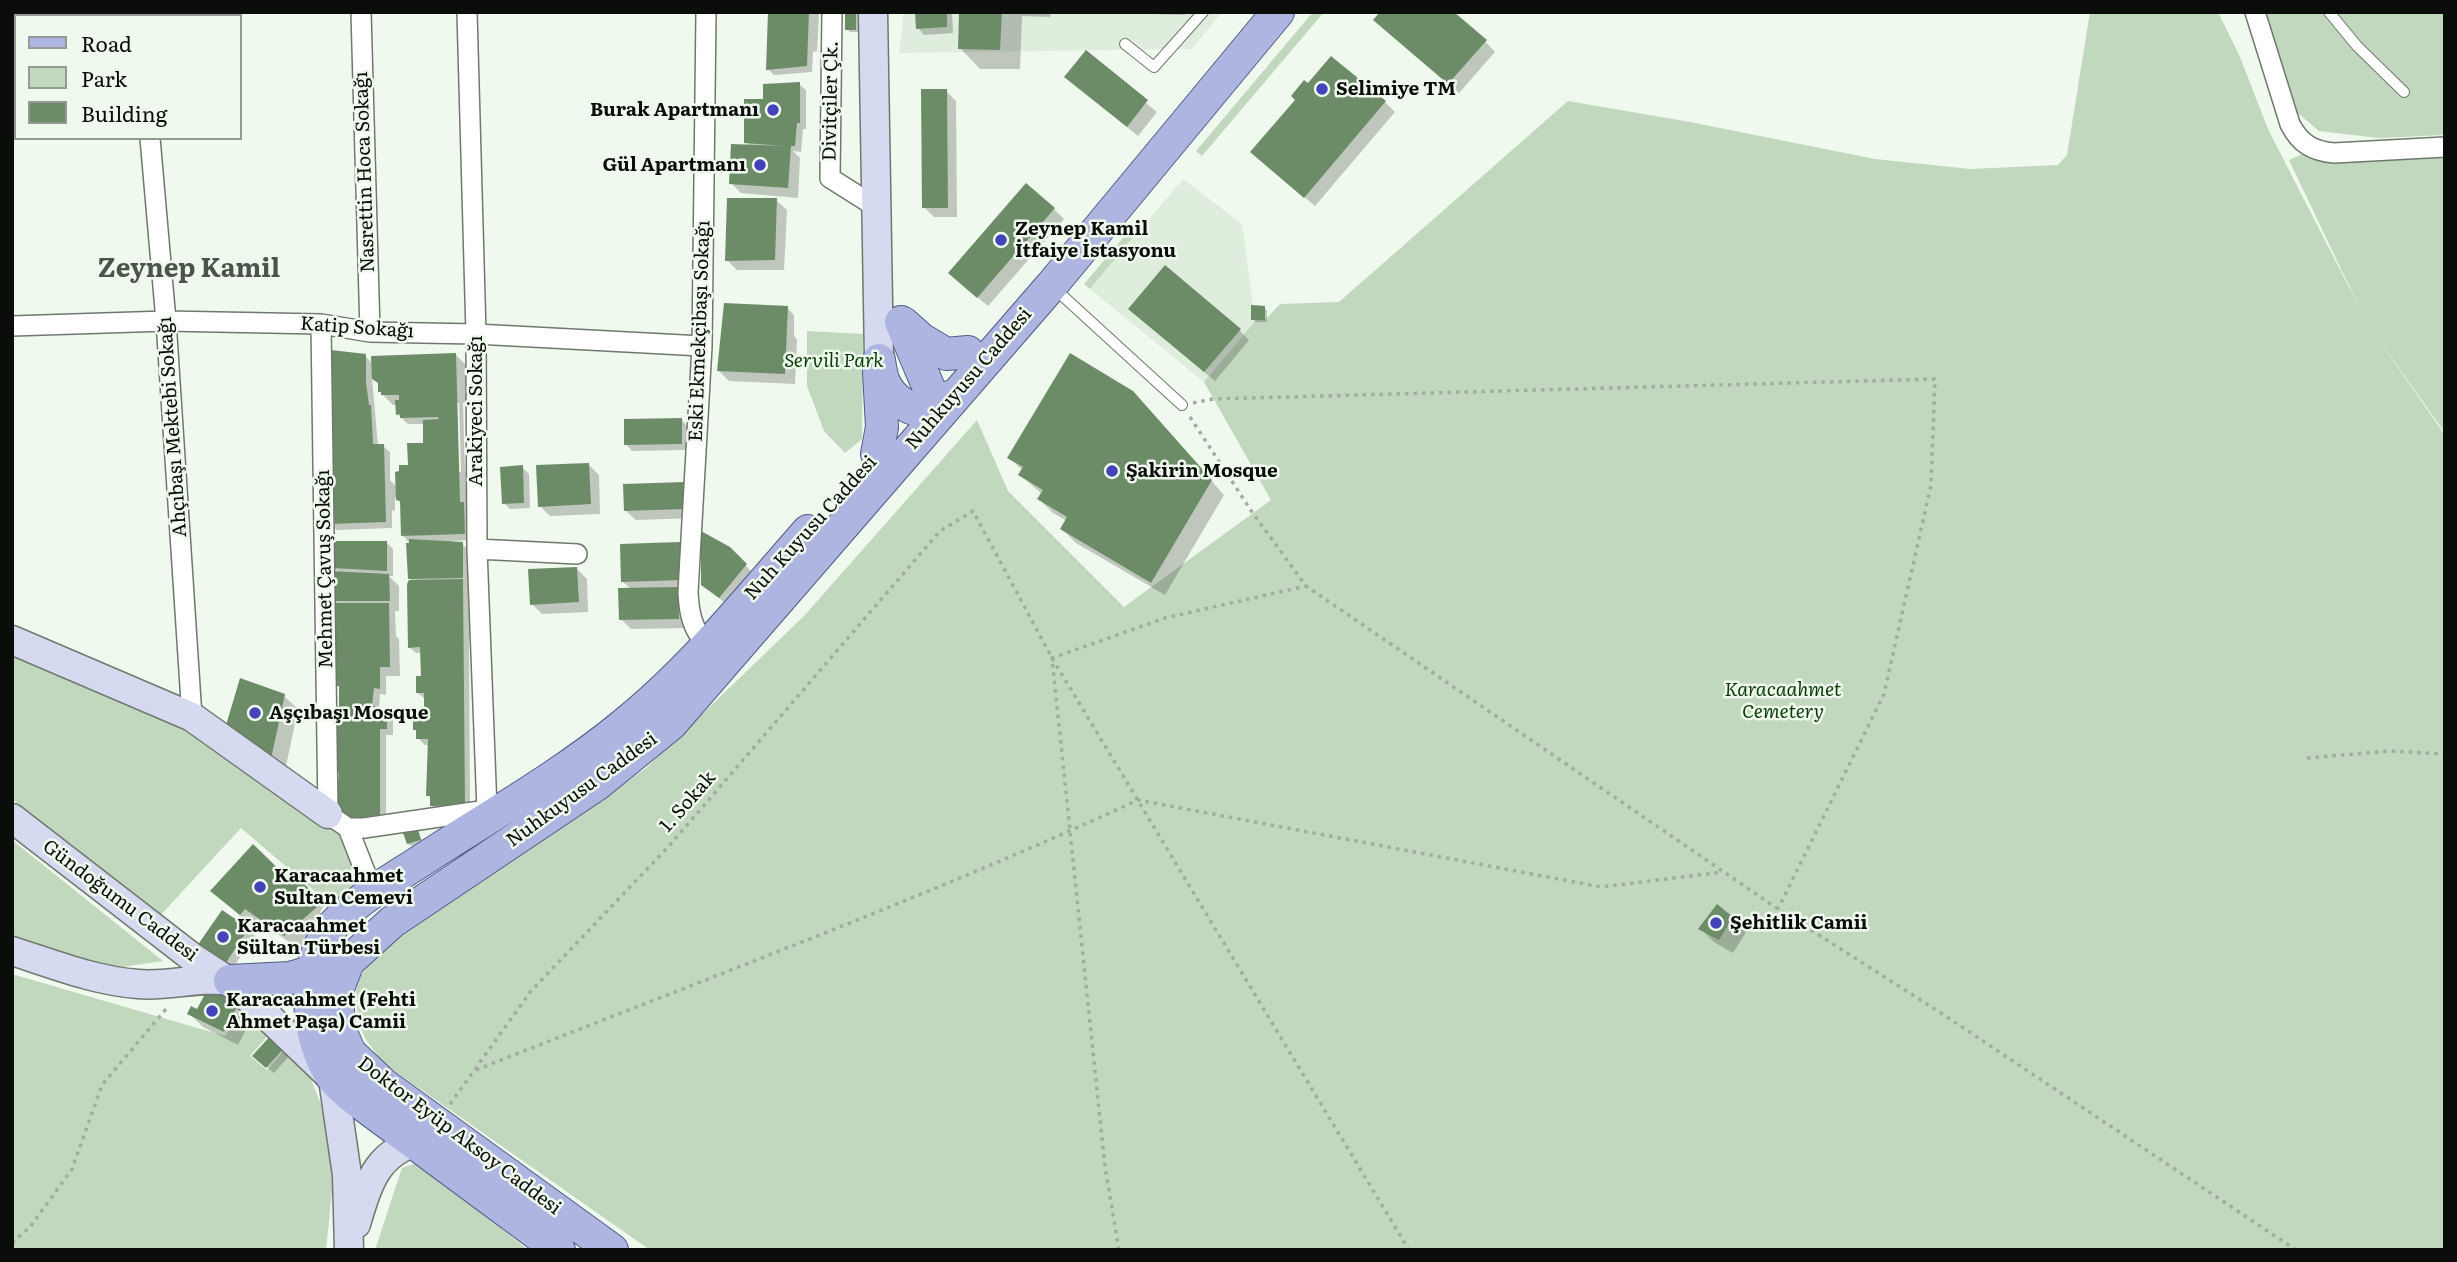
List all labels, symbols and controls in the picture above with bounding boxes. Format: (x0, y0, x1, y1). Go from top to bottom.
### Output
legend (14, 14, 242, 140)
text: Road (81, 27, 132, 58)
street label: Divitçiler Çk. (819, 41, 843, 161)
text: Park (81, 62, 127, 93)
street label: Nasrettin Hoca Sokağı (350, 71, 380, 273)
place label: Selimiye TM (1336, 78, 1456, 100)
marker: Selimiye TM (1314, 81, 1330, 97)
text: Building (81, 97, 167, 128)
place label: Burak Apartmanı (590, 99, 759, 121)
marker: Burak Apartmanı (765, 102, 781, 118)
place label: Gül Apartmanı (603, 154, 746, 176)
marker: Gül Apartmanı (752, 157, 768, 173)
place label: Zeynep Kamil İtfaiye İstasyonu (1015, 218, 1176, 262)
street label: Eski Ekmekçibaşı Sokağı (685, 220, 715, 442)
marker: Zeynep Kamil İtfaiye İstasyonu (993, 232, 1009, 248)
district label: Zeynep Kamil (98, 253, 280, 285)
street label: Nuhkuyusu Caddesi (901, 303, 1037, 455)
street label: Katip Sokağı (299, 313, 415, 343)
street label: Ahçıbaşı Mektebi Sokağı (154, 316, 192, 538)
street label: Arakiyeci Sokağı (465, 335, 487, 487)
park label: Servili Park (784, 350, 884, 372)
street label: Nuh Kuyusu Caddesi (740, 451, 882, 605)
place label: Şakirin Mosque (1126, 460, 1278, 482)
marker: Şakirin Mosque (1104, 463, 1120, 479)
street label: Mehmet Çavuş Sokağı (312, 469, 338, 669)
park label: Karacaahmet Cemetery (1725, 679, 1841, 723)
place label: Aşçıbaşı Mosque (269, 702, 429, 724)
marker: Aşçıbaşı Mosque (247, 705, 263, 721)
street label: Nuhkuyusu Caddesi (502, 728, 662, 852)
street label: 1. Sokak (655, 767, 721, 837)
street label: Gündoğumu Caddesi (38, 835, 202, 967)
place label: Karacaahmet Sultan Cemevi (274, 865, 413, 909)
marker: Karacaahmet Sultan Cemevi (252, 879, 268, 895)
place label: Şehitlik Camii (1730, 912, 1868, 934)
place label: Karacaahmet Sültan Türbesi (237, 915, 380, 959)
marker: Şehitlik Camii (1708, 915, 1724, 931)
marker: Karacaahmet Sültan Türbesi (215, 929, 231, 945)
place label: Karacaahmet (Fehti Ahmet Paşa) Camii (226, 989, 416, 1033)
marker: Karacaahmet (Fehti Ahmet Paşa) Camii (204, 1003, 220, 1019)
street label: Doktor Eyüp Aksoy Caddesi (353, 1052, 565, 1220)

